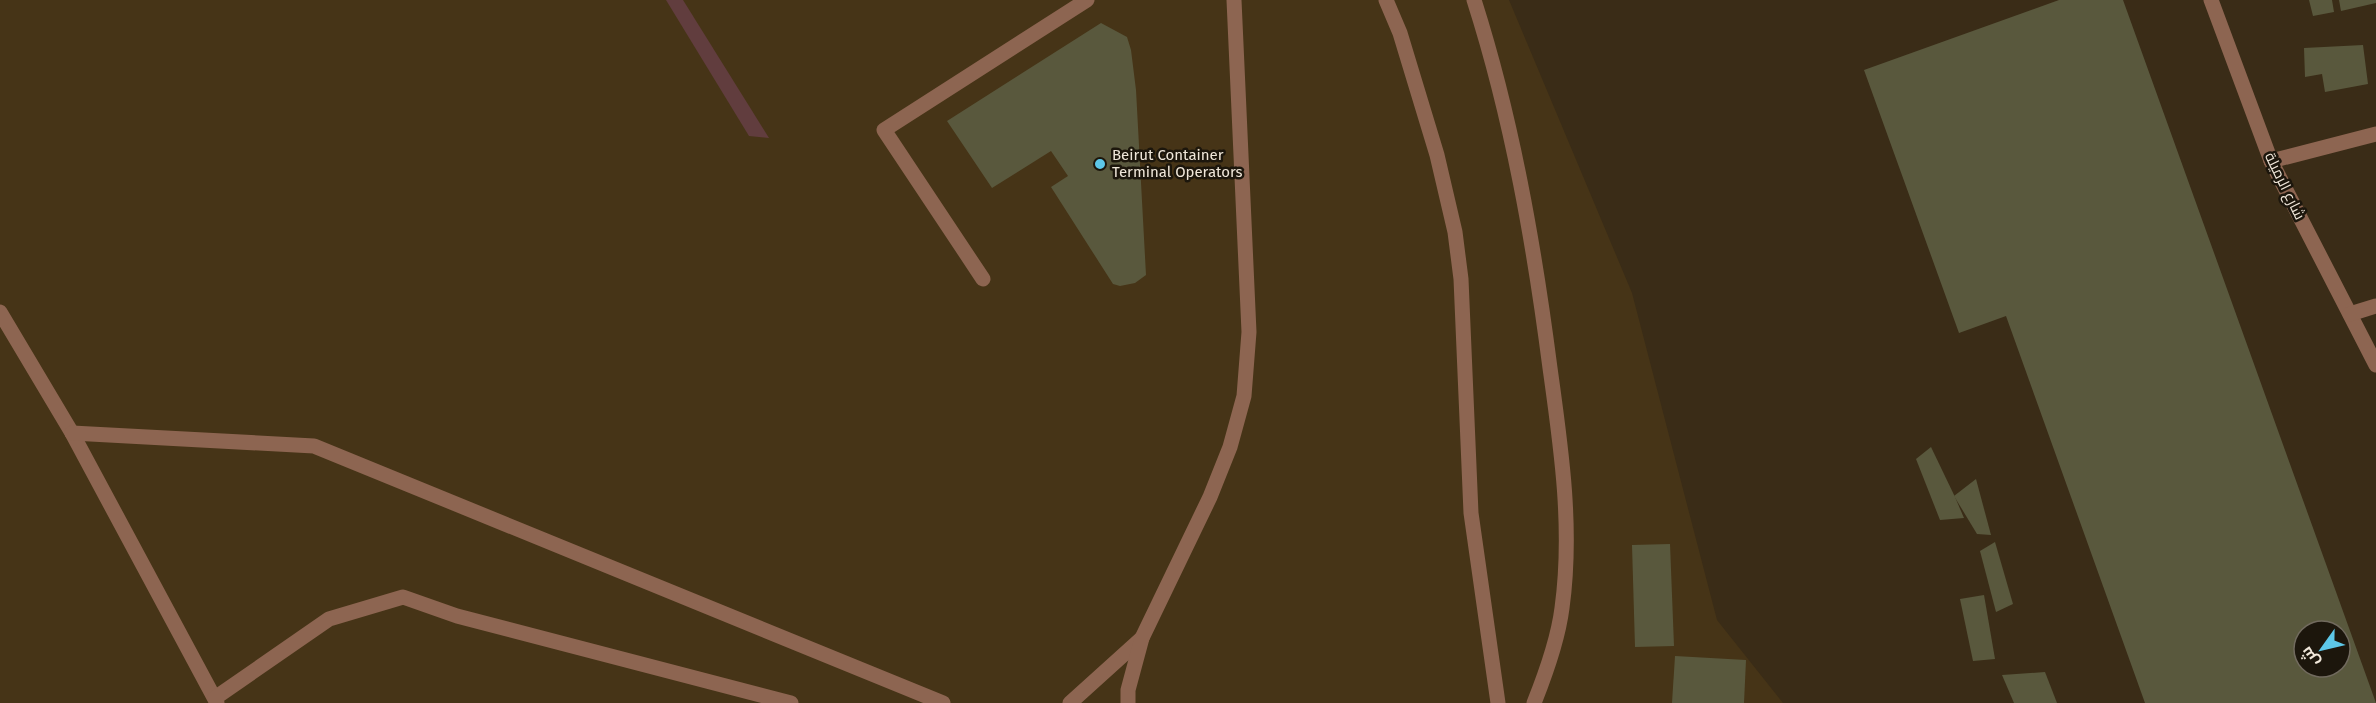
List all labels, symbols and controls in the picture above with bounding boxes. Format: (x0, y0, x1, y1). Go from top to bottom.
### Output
place label: Beirut Container Terminal Operators (1112, 146, 1243, 181)
street label: شارع الرميلة (2259, 149, 2309, 224)
marker: Beirut Container Terminal Operators (1093, 157, 1107, 171)
north arrow (2292, 619, 2352, 679)
text: ش (2296, 643, 2324, 671)

